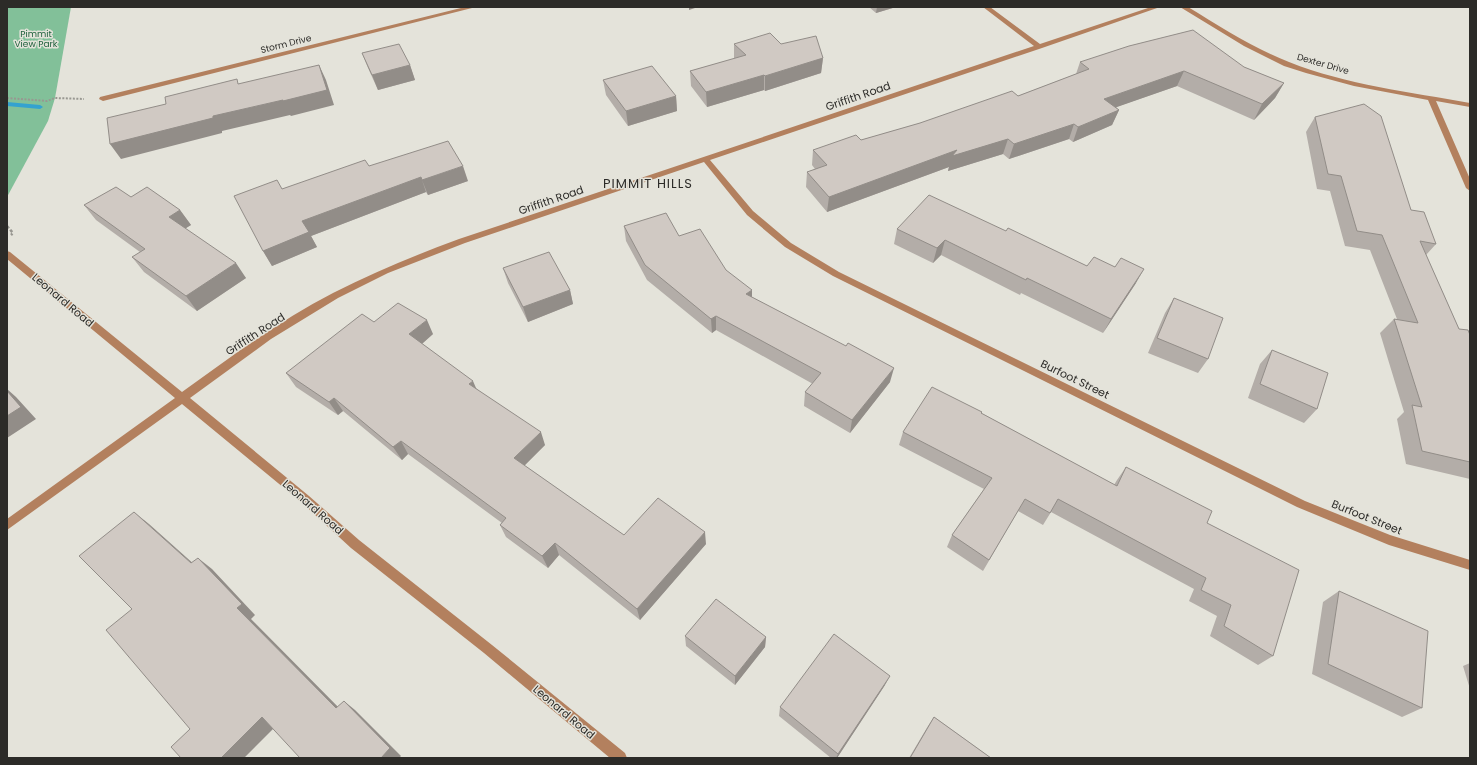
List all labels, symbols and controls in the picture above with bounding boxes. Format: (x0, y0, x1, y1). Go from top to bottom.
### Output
park label: Pimmit View Park (15, 28, 58, 50)
street label: Storm Drive (259, 32, 313, 56)
street label: Dexter Drive (1296, 51, 1351, 77)
street label: Griffith Road (823, 77, 893, 115)
district label: PIMMIT HILLS (603, 174, 693, 193)
street label: Griffith Road (516, 181, 586, 219)
street label: Leonard Road (29, 269, 97, 331)
street label: Griffith Road (222, 309, 288, 359)
street label: Burfoot Street (1038, 355, 1112, 403)
street label: Leonard Road (279, 476, 347, 538)
street label: Burfoot Street (1329, 496, 1405, 538)
street label: Leonard Road (530, 681, 598, 743)

